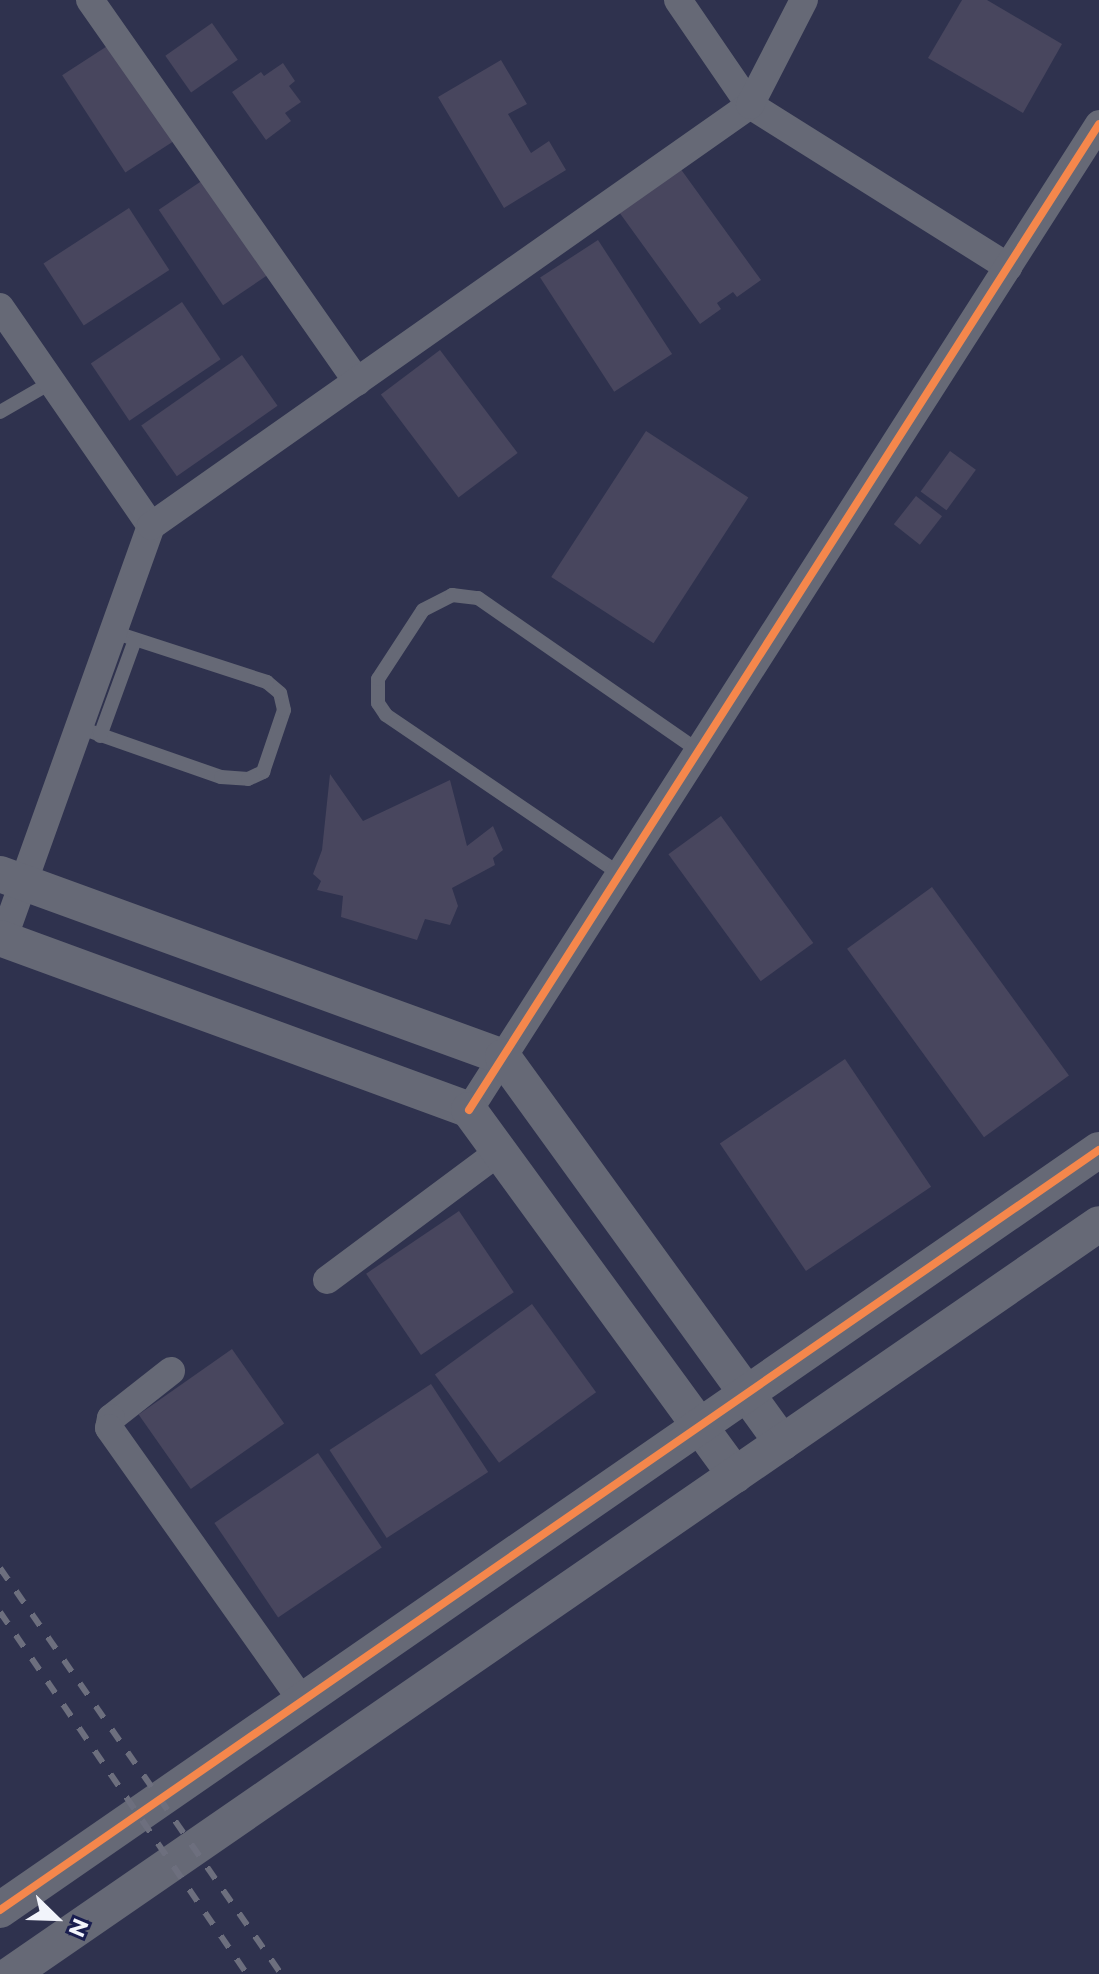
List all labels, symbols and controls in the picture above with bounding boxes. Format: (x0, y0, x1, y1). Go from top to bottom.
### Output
north arrow (16, 1878, 96, 1958)
text: N (63, 1914, 94, 1941)

